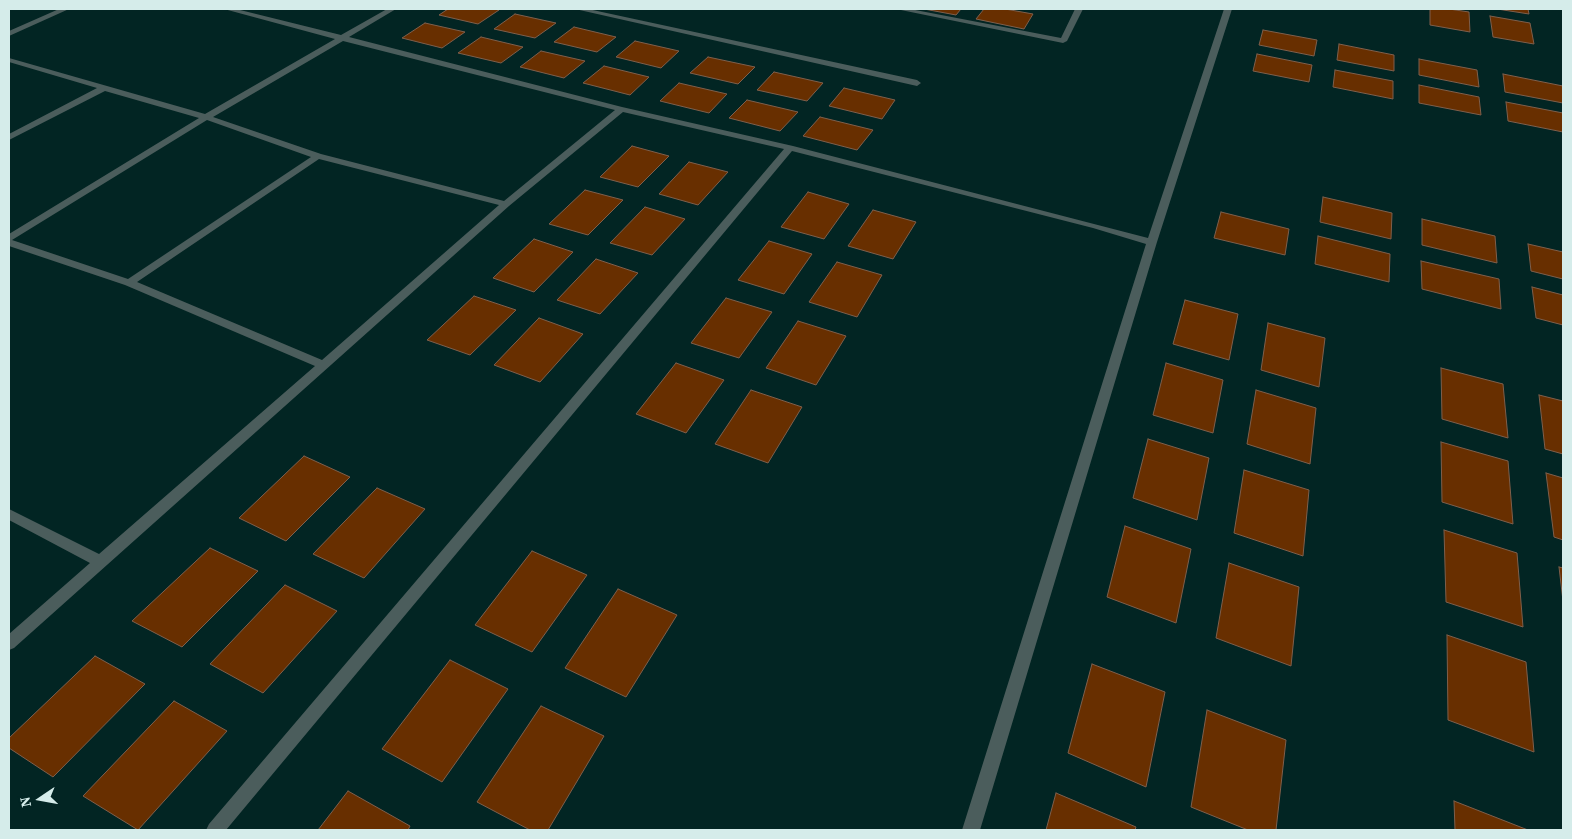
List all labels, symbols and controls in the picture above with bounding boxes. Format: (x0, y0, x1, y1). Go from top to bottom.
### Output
north arrow (15, 774, 65, 824)
text: N (14, 795, 36, 809)

